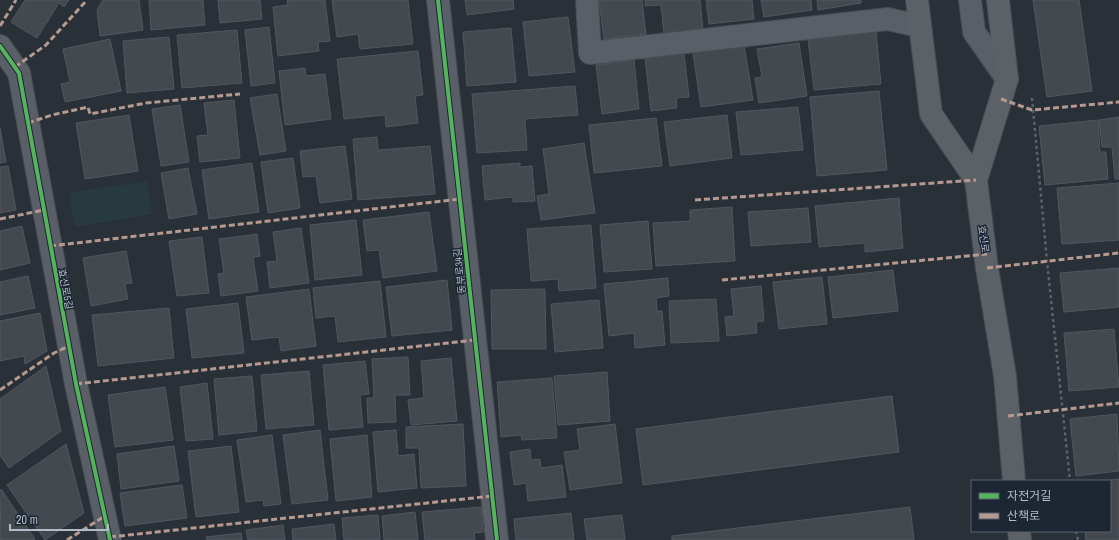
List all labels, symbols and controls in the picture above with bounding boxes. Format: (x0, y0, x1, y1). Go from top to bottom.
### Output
street label: 효신로 (975, 224, 992, 254)
street label: 동부로34길 (451, 247, 468, 294)
street label: 효신로5길 (55, 268, 76, 311)
legend (971, 480, 1111, 532)
text: 자전거길 (1007, 488, 1051, 504)
scale bar (10, 506, 108, 532)
text: 산책로 (1007, 508, 1040, 524)
text: 20 m (16, 512, 38, 528)

